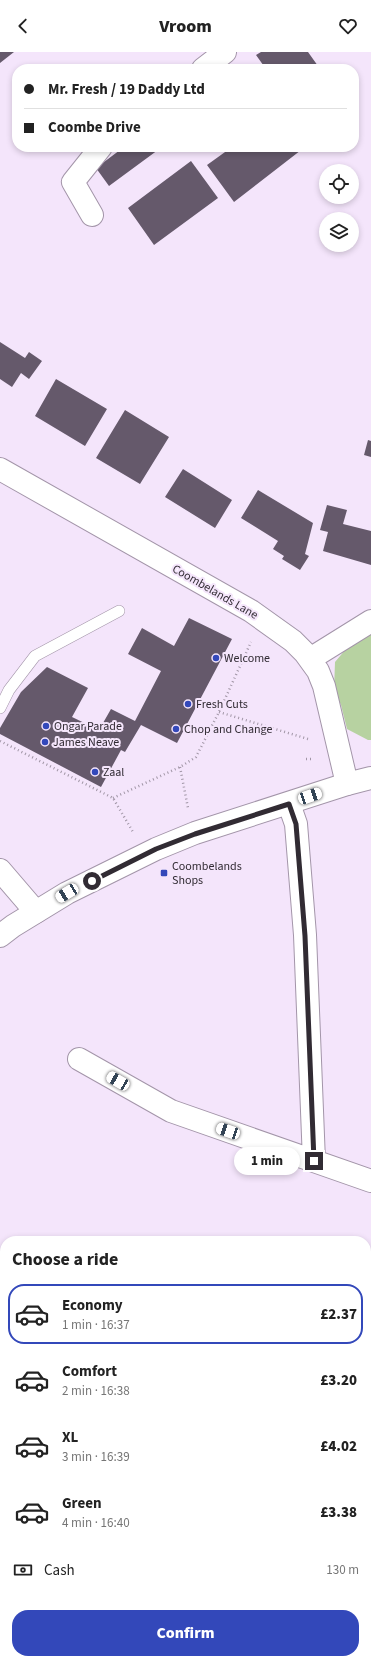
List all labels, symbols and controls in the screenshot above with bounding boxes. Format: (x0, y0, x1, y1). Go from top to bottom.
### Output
text: Vroom (159, 14, 212, 39)
icon: back (12, 15, 34, 37)
icon: heart (337, 15, 359, 37)
text: Mr. Fresh / 19 Daddy Ltd (48, 79, 205, 100)
text: Coombe Drive (48, 117, 141, 138)
map controls (319, 164, 359, 252)
button: locate (319, 164, 359, 204)
button: layers (319, 212, 359, 252)
street label: Coombelands Lane (169, 560, 261, 624)
place label: Welcome (224, 650, 270, 667)
marker: Welcome (211, 653, 221, 663)
place label: Fresh Cuts (196, 696, 248, 713)
marker: Fresh Cuts (183, 699, 193, 709)
place label: Ongar Parade (54, 718, 122, 735)
marker: Ongar Parade (41, 721, 51, 731)
place label: Chop and Change (184, 721, 272, 738)
marker: Chop and Change (171, 724, 181, 734)
place label: James Neave (53, 734, 119, 751)
marker: James Neave (40, 737, 50, 747)
place label: Zaal (103, 764, 124, 781)
marker: Zaal (90, 767, 100, 777)
car (297, 786, 323, 806)
place label: Coombelands Shops (172, 858, 242, 889)
marker: Coombelands Shops (159, 868, 169, 878)
route start (83, 872, 101, 890)
car (54, 882, 80, 904)
car (105, 1070, 131, 1092)
car (215, 1121, 241, 1141)
callout: 1 min (234, 1147, 300, 1175)
text: 1 min (251, 1152, 283, 1170)
route end (305, 1152, 323, 1170)
text: Choose a ride (12, 1247, 118, 1272)
text: Economy (62, 1295, 123, 1316)
icon: car (14, 1296, 50, 1332)
text: £2.37 (320, 1304, 357, 1325)
text: 1 min · 16:37 (62, 1316, 130, 1334)
text: Comfort (62, 1361, 117, 1382)
icon: car (14, 1362, 50, 1398)
text: £3.20 (320, 1370, 357, 1391)
text: 2 min · 16:38 (62, 1382, 130, 1400)
text: XL (62, 1427, 78, 1448)
icon: car (14, 1428, 50, 1464)
text: £4.02 (320, 1436, 357, 1457)
text: 3 min · 16:39 (62, 1448, 130, 1466)
text: Green (62, 1493, 102, 1514)
icon: car (14, 1494, 50, 1530)
text: £3.38 (320, 1502, 357, 1523)
text: 4 min · 16:40 (62, 1514, 130, 1532)
icon: cash (12, 1559, 34, 1581)
text: Cash (44, 1560, 75, 1581)
text: 130 m (326, 1561, 359, 1579)
button: Confirm (12, 1610, 359, 1656)

